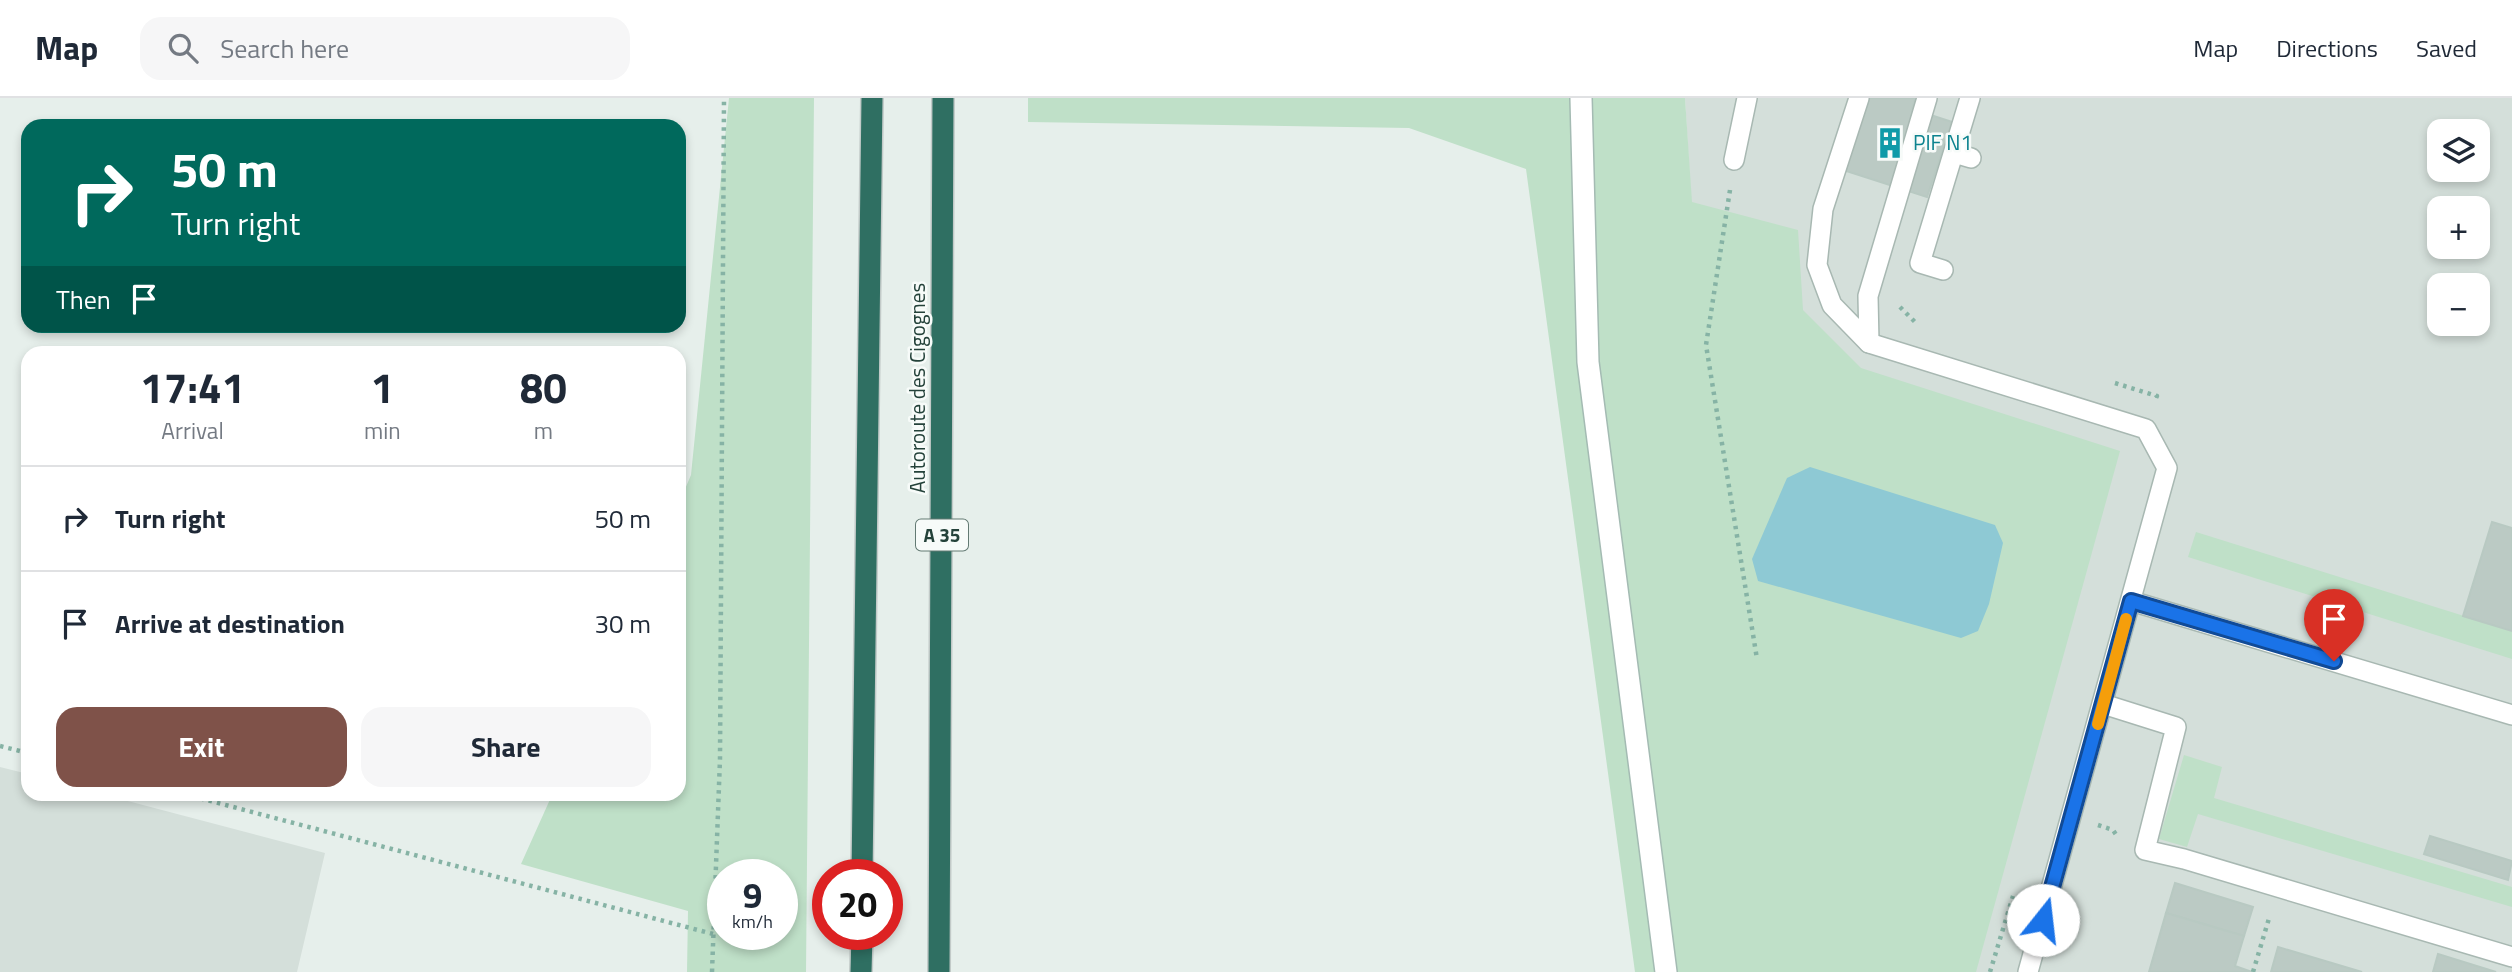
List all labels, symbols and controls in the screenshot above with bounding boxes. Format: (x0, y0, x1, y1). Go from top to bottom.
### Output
search box (140, 17, 630, 80)
text: Map (35, 23, 98, 73)
icon: search (164, 29, 202, 67)
text: Search here (220, 29, 349, 68)
text: Map (2193, 30, 2238, 66)
text: Directions (2276, 30, 2378, 66)
text: Saved (2416, 30, 2477, 66)
map controls (2427, 119, 2490, 336)
button: layers (2427, 119, 2490, 182)
building icon: PIF N1 (1873, 126, 1907, 160)
place label: PIF N1 (1913, 126, 1972, 158)
text: 50 m (171, 131, 278, 206)
icon: right (56, 147, 147, 238)
button: + (2427, 196, 2490, 259)
text: Turn right (171, 199, 300, 247)
button: − (2427, 273, 2490, 336)
text: Then (56, 280, 111, 319)
icon: arrive (125, 280, 163, 318)
street label: Autoroute des Cigognes (901, 283, 933, 493)
text: 17:41 (140, 355, 245, 419)
text: 1 (371, 355, 394, 419)
text: 80 (520, 355, 567, 419)
text: Arrival (161, 413, 224, 448)
text: min (364, 413, 401, 448)
text: m (534, 413, 553, 448)
text: Turn right (115, 499, 226, 538)
text: 50 m (594, 499, 651, 538)
icon: right (56, 500, 94, 538)
road number: A 35 (916, 520, 968, 550)
pin (2304, 589, 2364, 661)
icon: arrive (2315, 600, 2353, 638)
text: Arrive at destination (115, 604, 345, 643)
text: 30 m (594, 604, 651, 643)
icon: arrive (56, 605, 94, 643)
button: Exit (56, 707, 347, 787)
button: Share (361, 707, 651, 787)
speed limit sign: 20 (812, 859, 903, 950)
text: 9 (743, 868, 762, 922)
position arrow (2006, 883, 2080, 957)
text: km/h (732, 908, 773, 935)

